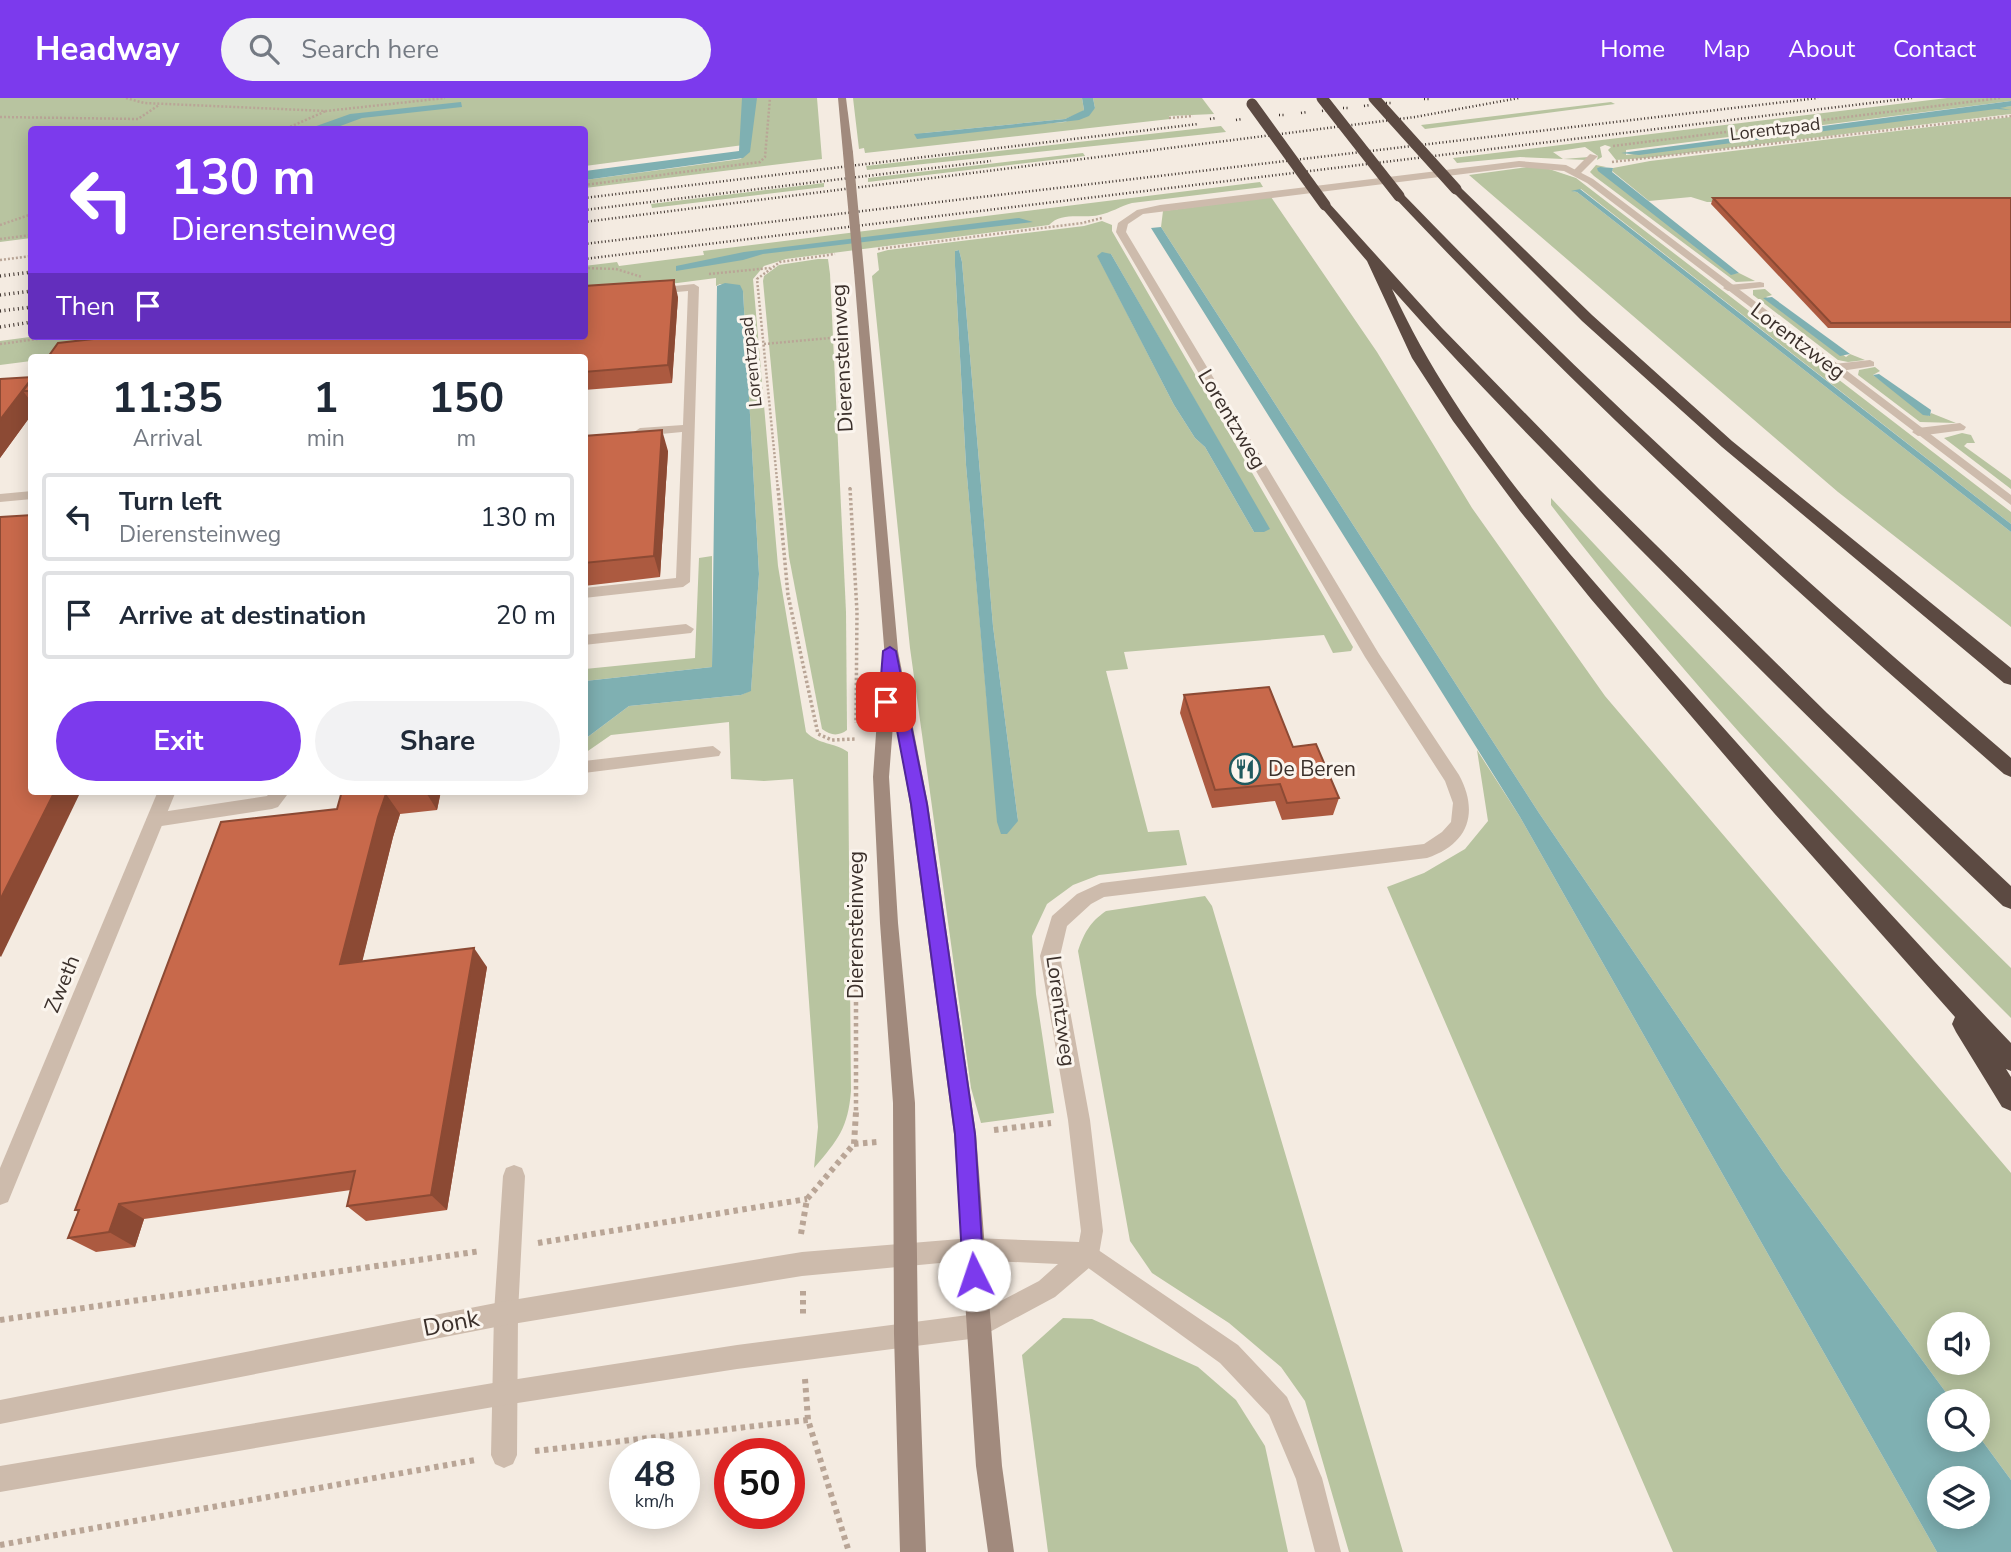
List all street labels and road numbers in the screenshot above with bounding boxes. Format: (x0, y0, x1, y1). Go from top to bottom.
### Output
street label: Lorentzpad (1728, 112, 1822, 146)
street label: Dierensteinweg (824, 283, 860, 433)
street label: Lorentzweg (1745, 296, 1851, 386)
street label: Lorentzpad (734, 315, 768, 409)
street label: Lorentzweg (1191, 364, 1273, 474)
street label: Dierensteinweg (842, 851, 870, 999)
street label: Zweth (38, 951, 86, 1017)
street label: Lorentzweg (1039, 954, 1083, 1068)
street label: Donk (420, 1302, 483, 1344)

